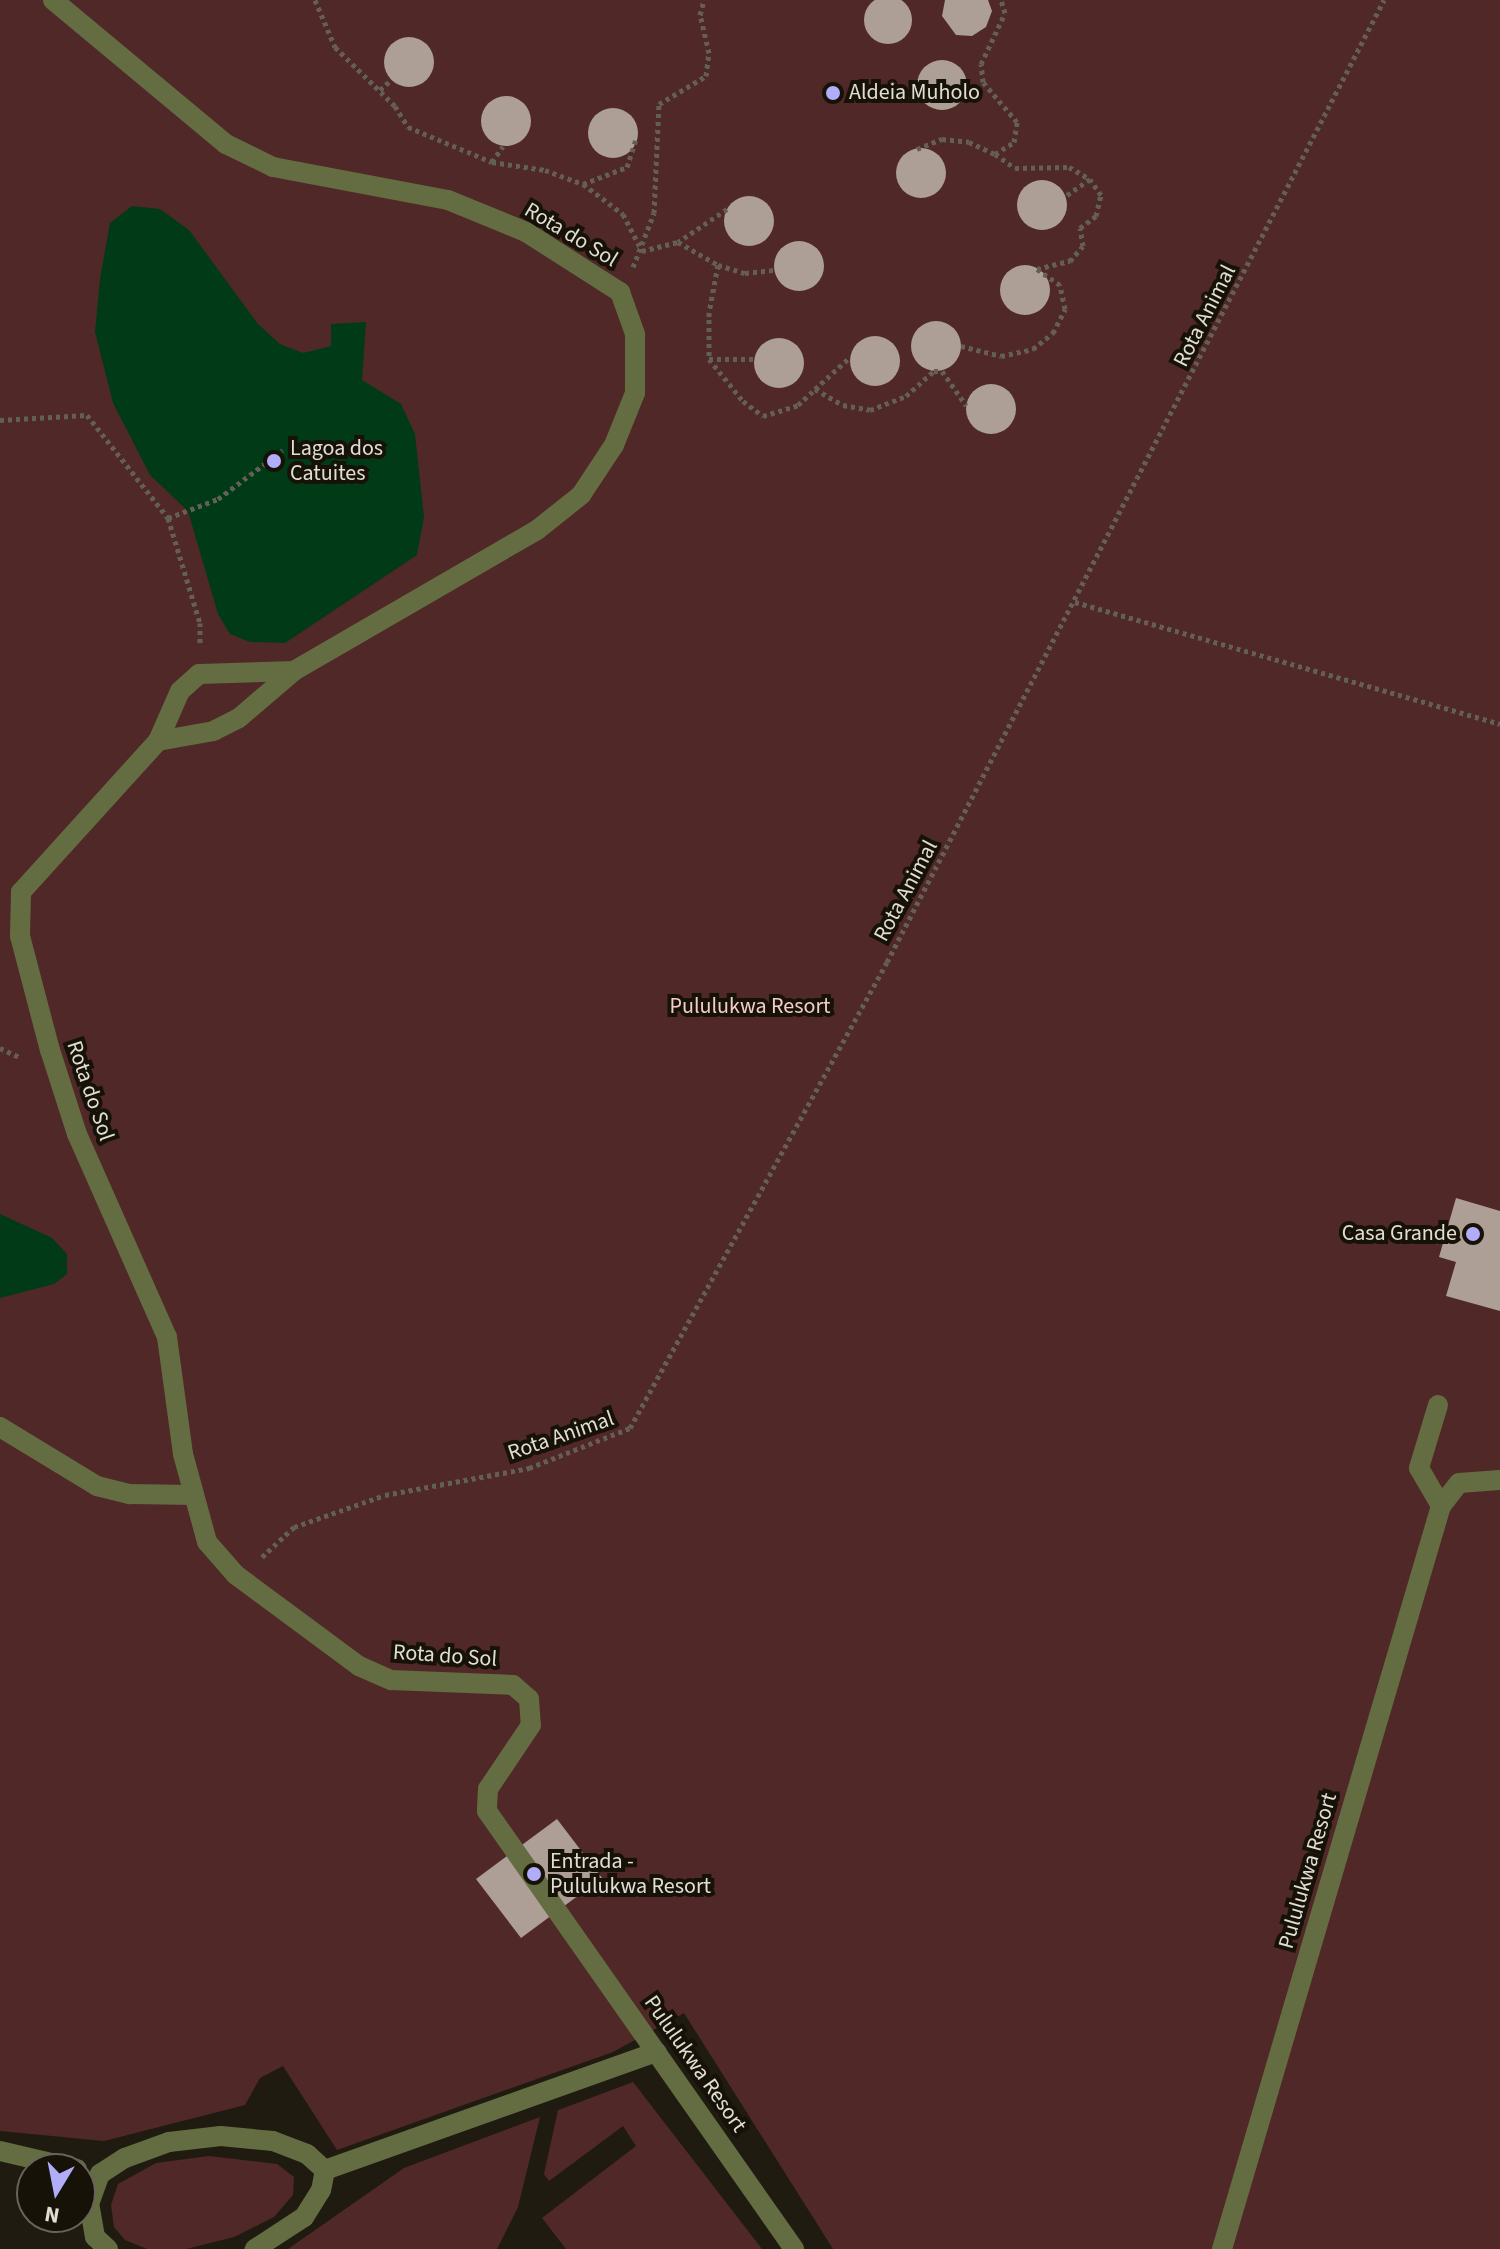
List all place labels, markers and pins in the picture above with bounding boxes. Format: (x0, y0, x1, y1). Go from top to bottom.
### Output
place label: Aldeia Muholo (849, 80, 980, 106)
marker: Aldeia Muholo (824, 84, 842, 102)
place label: Lagoa dos Catuites (290, 435, 383, 486)
marker: Lagoa dos Catuites (265, 452, 283, 470)
place label: Casa Grande (1342, 1221, 1457, 1247)
marker: Casa Grande (1464, 1225, 1482, 1243)
place label: Entrada - Pululukwa Resort (550, 1848, 711, 1900)
marker: Entrada - Pululukwa Resort (525, 1865, 543, 1883)

